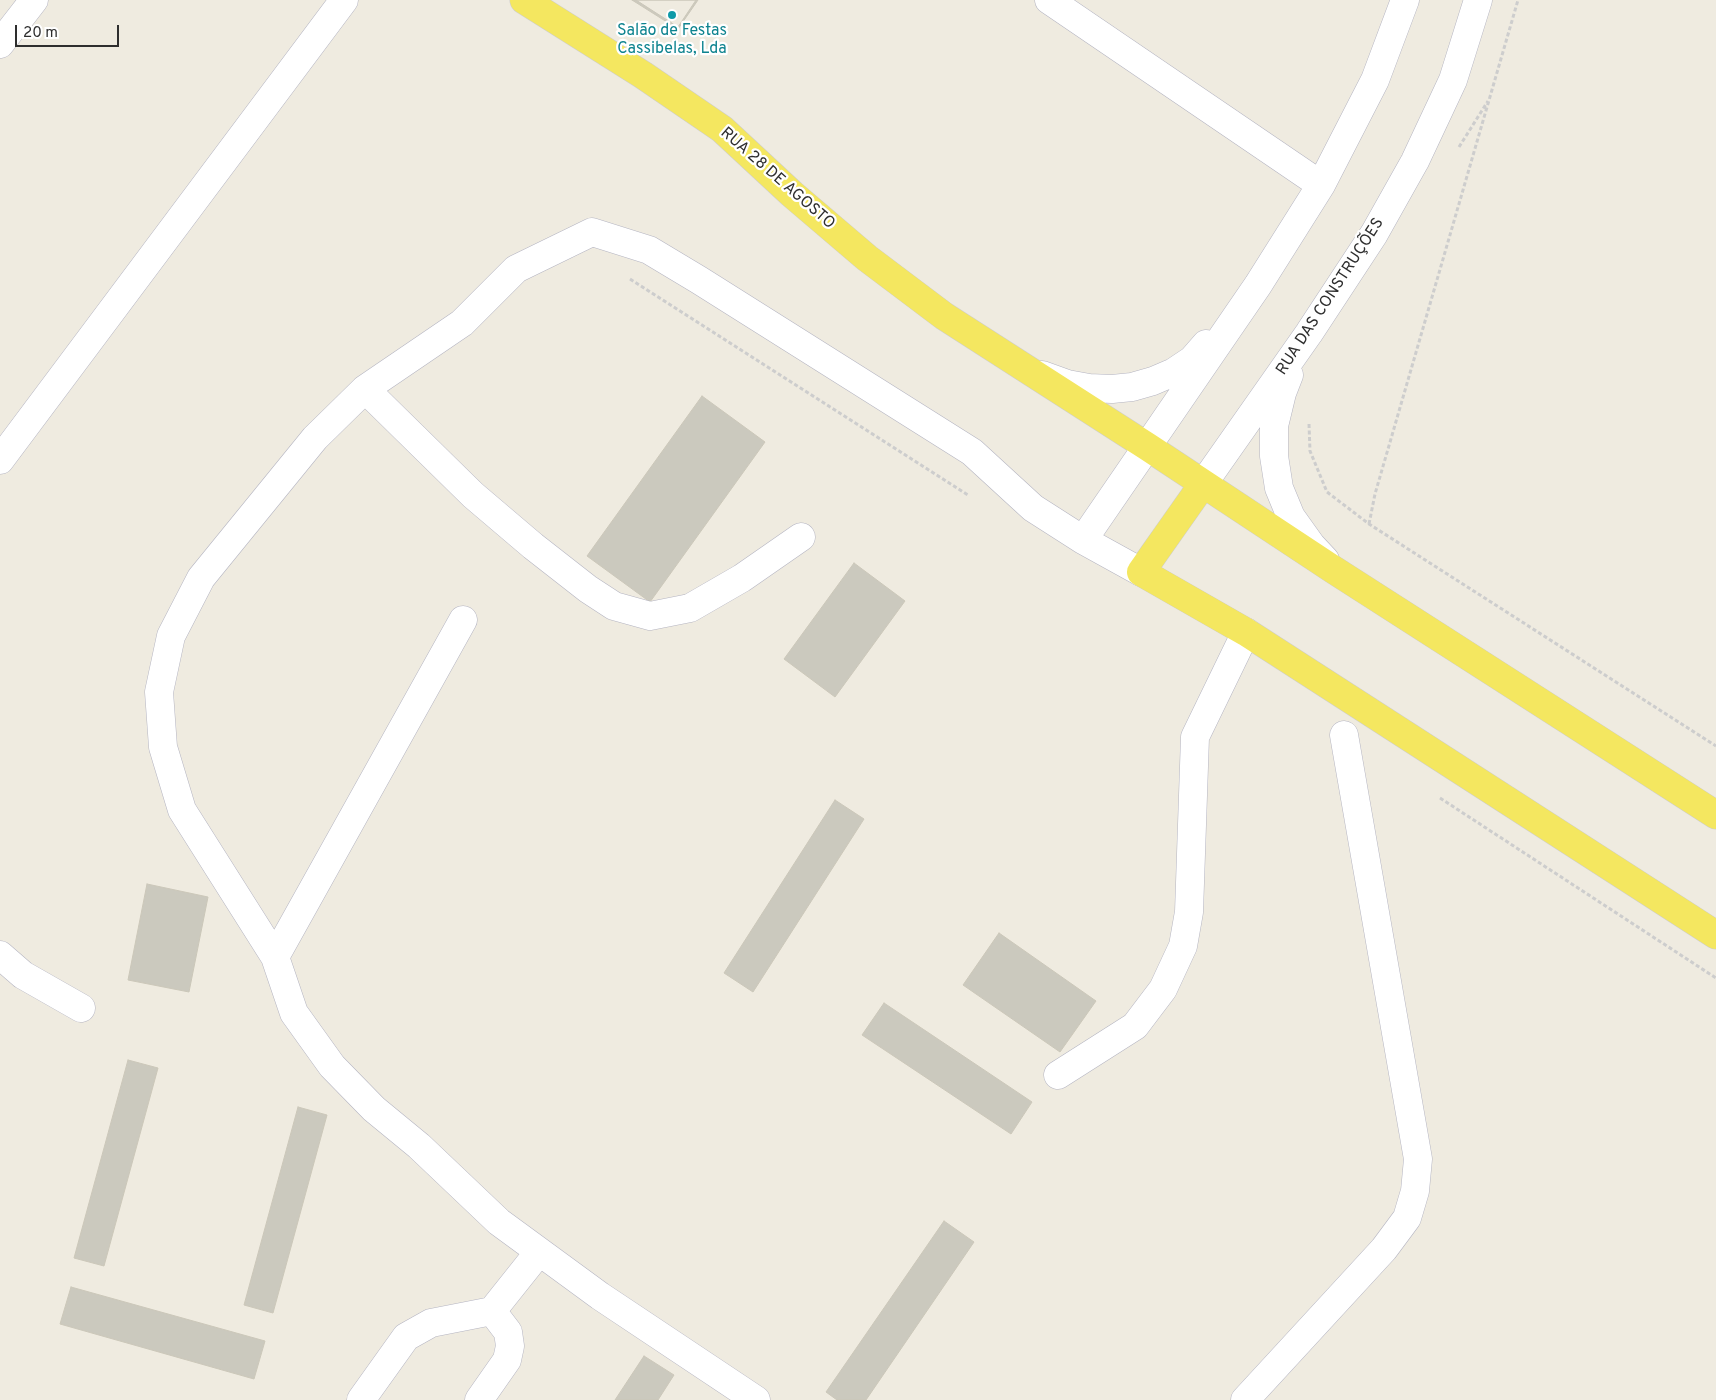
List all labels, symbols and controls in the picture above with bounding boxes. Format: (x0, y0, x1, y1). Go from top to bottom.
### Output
marker: Salão de Festas Cassibelas, Lda (666, 9, 678, 21)
scale bar (18, 15, 121, 47)
place label: Salão de Festas Cassibelas, Lda (617, 22, 727, 60)
text: 20 m (23, 24, 58, 43)
street label: RUA 28 DE AGOSTO (716, 124, 838, 234)
street label: RUA DAS CONSTRUÇÕES (1273, 215, 1389, 379)

